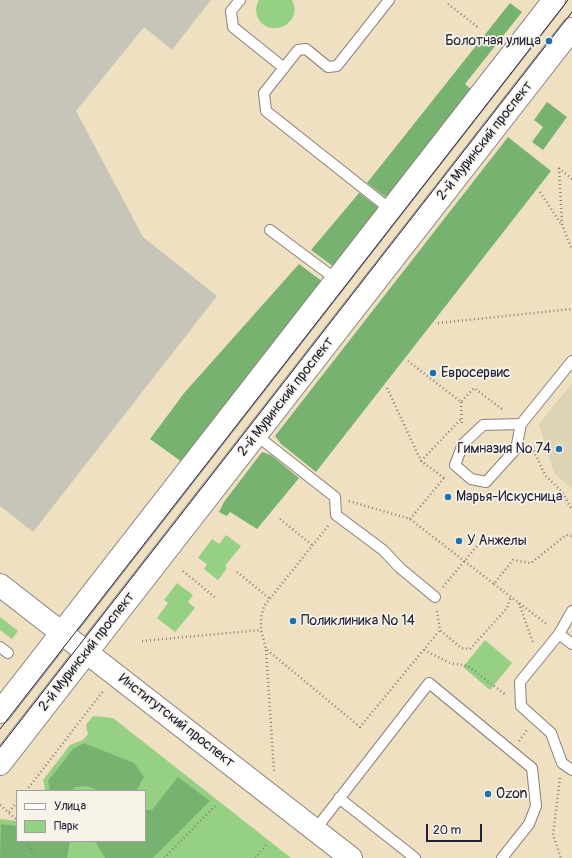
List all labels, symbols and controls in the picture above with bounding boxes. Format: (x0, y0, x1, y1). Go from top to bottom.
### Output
place label: Болотная улица (445, 33, 541, 49)
marker: Болотная улица (544, 36, 554, 46)
street label: 2-й Муринский проспект (433, 78, 537, 204)
street label: 2-й Муринский проспект (234, 334, 338, 460)
place label: Евросервис (441, 365, 510, 381)
marker: Евросервис (428, 368, 438, 378)
place label: Гимназия № 74 (457, 441, 551, 457)
marker: Гимназия № 74 (554, 444, 564, 454)
place label: Марья-Искусница (456, 489, 563, 505)
marker: Марья-Искусница (443, 492, 453, 502)
place label: У Анжелы (467, 533, 527, 549)
marker: У Анжелы (454, 536, 464, 546)
street label: 2-й Муринский проспект (35, 589, 139, 715)
place label: Поликлиника № 14 (301, 613, 415, 629)
marker: Поликлиника № 14 (288, 616, 298, 626)
street label: Институтский проспект (115, 671, 237, 771)
place label: Ozon (496, 786, 527, 802)
marker: Ozon (483, 789, 493, 799)
legend (16, 790, 146, 842)
text: Улица (54, 799, 86, 814)
scale bar (428, 816, 484, 842)
text: Парк (54, 819, 79, 834)
text: 20 m (433, 823, 461, 838)

